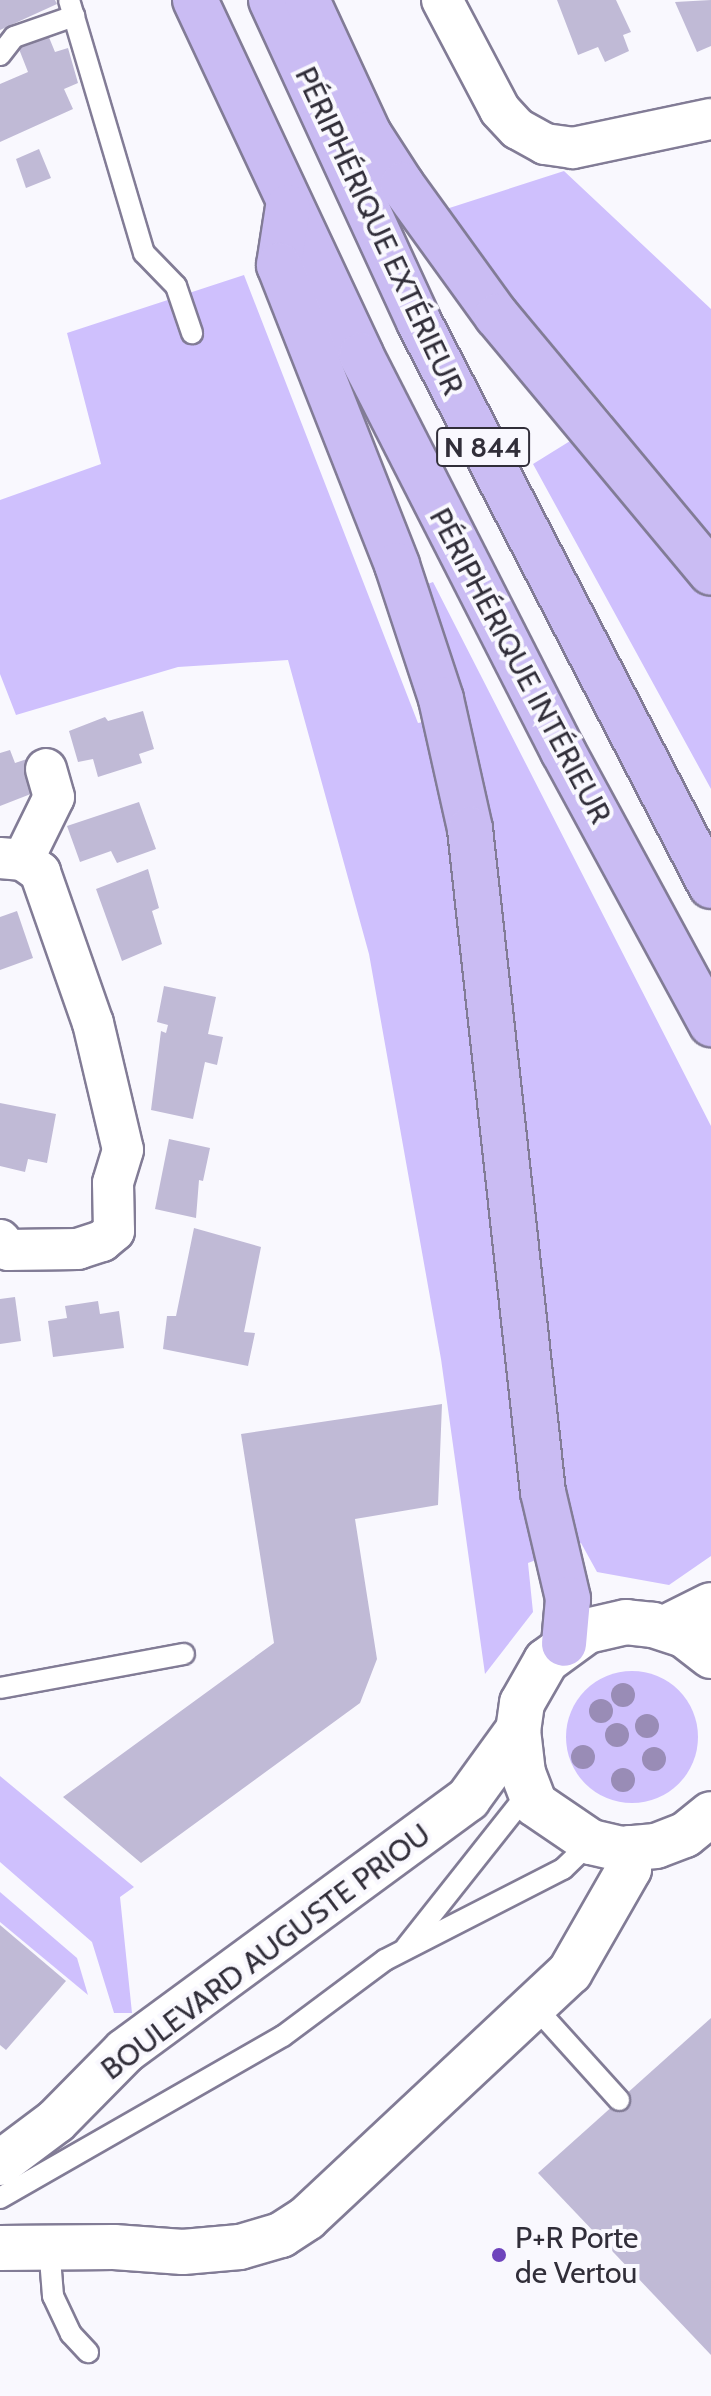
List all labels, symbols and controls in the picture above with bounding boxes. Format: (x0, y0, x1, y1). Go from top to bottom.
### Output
street label: PÉRIPHÉRIQUE EXTÉRIEUR (287, 61, 471, 401)
road number: N 844 (435, 423, 531, 471)
street label: PÉRIPHÉRIQUE INTÉRIEUR (421, 502, 619, 830)
street label: BOULEVARD AUGUSTE PRIOU (94, 1816, 438, 2088)
place label: P+R Porte de Vertou (515, 2220, 638, 2290)
marker: P+R Porte de Vertou (490, 2246, 508, 2264)

